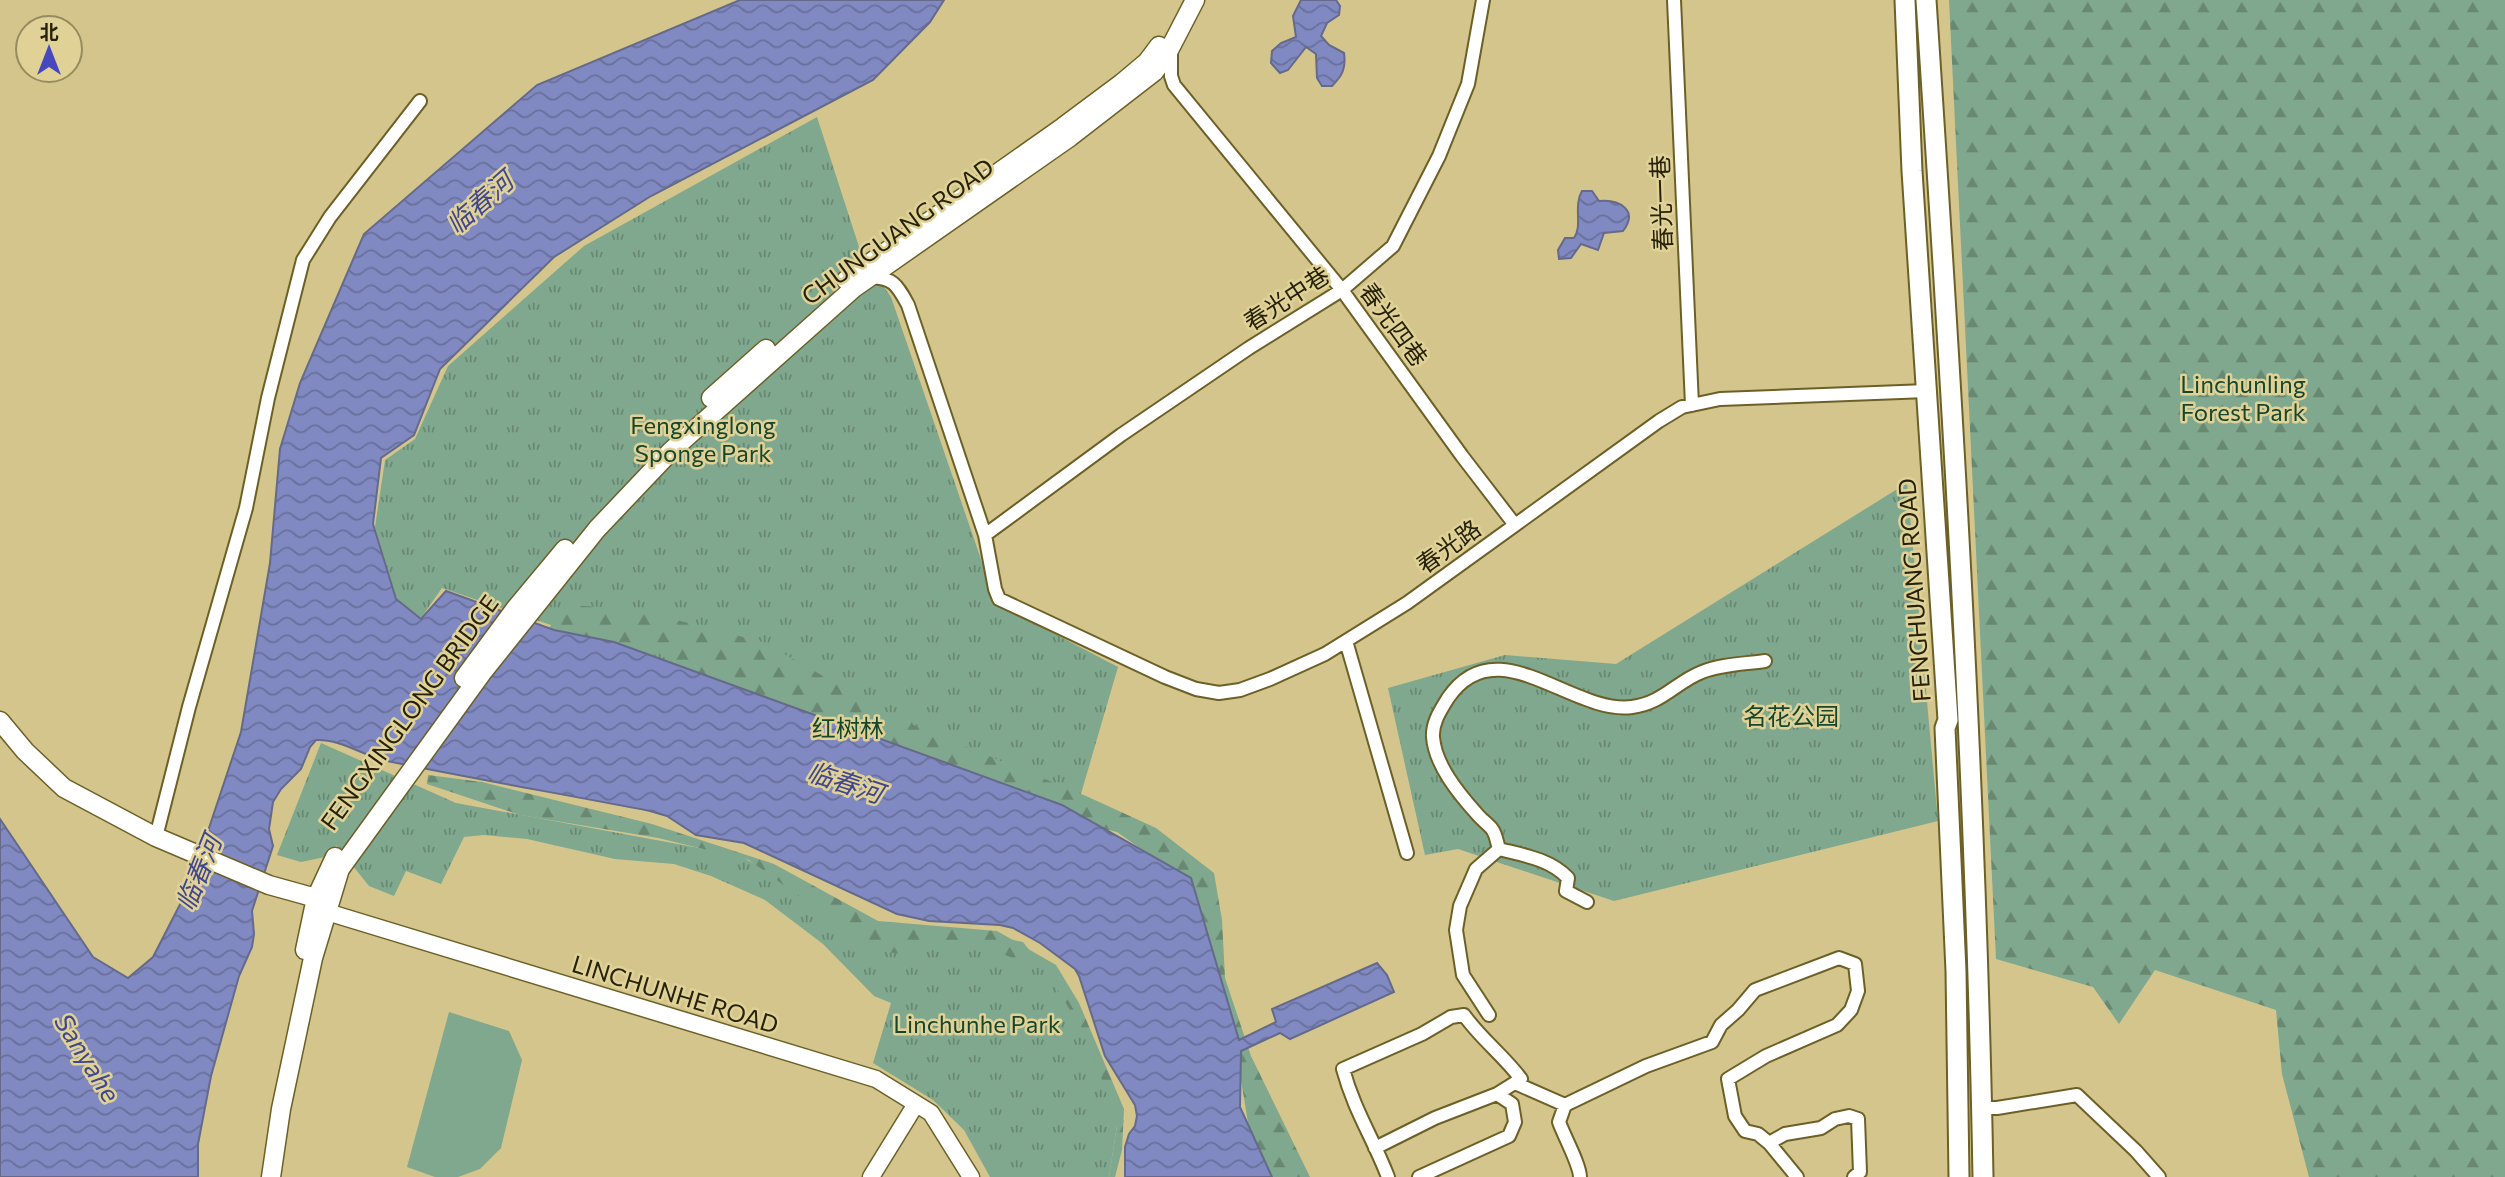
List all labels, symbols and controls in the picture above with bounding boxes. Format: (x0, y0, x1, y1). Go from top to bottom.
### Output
north arrow (14, 14, 84, 84)
text: 北 (39, 20, 59, 43)
street label: CHUNGUANG ROAD (796, 151, 999, 310)
street label: 春光一巷 (1644, 155, 1677, 252)
water label: 临春河 (439, 161, 522, 239)
street label: 春光中巷 (1238, 259, 1334, 336)
street label: 春光四巷 (1354, 277, 1434, 371)
park label: Linchunling Forest Park (2180, 369, 2306, 426)
park label: Fengxinglong Sponge Park (630, 410, 776, 467)
street label: FENGHUANG ROAD (1891, 477, 1936, 703)
street label: 春光路 (1410, 513, 1486, 579)
street label: FENGXINGLONG BRIDGE (314, 589, 504, 835)
park label: 名花公园 (1743, 701, 1839, 730)
park label: 红树林 (812, 713, 884, 742)
water label: 临春河 (804, 755, 892, 810)
water label: 临春河 (169, 826, 228, 914)
street label: LINCHUNHE ROAD (569, 948, 782, 1039)
water label: Sanyahe (49, 1007, 128, 1107)
park label: Linchunhe Park (893, 1009, 1061, 1038)

